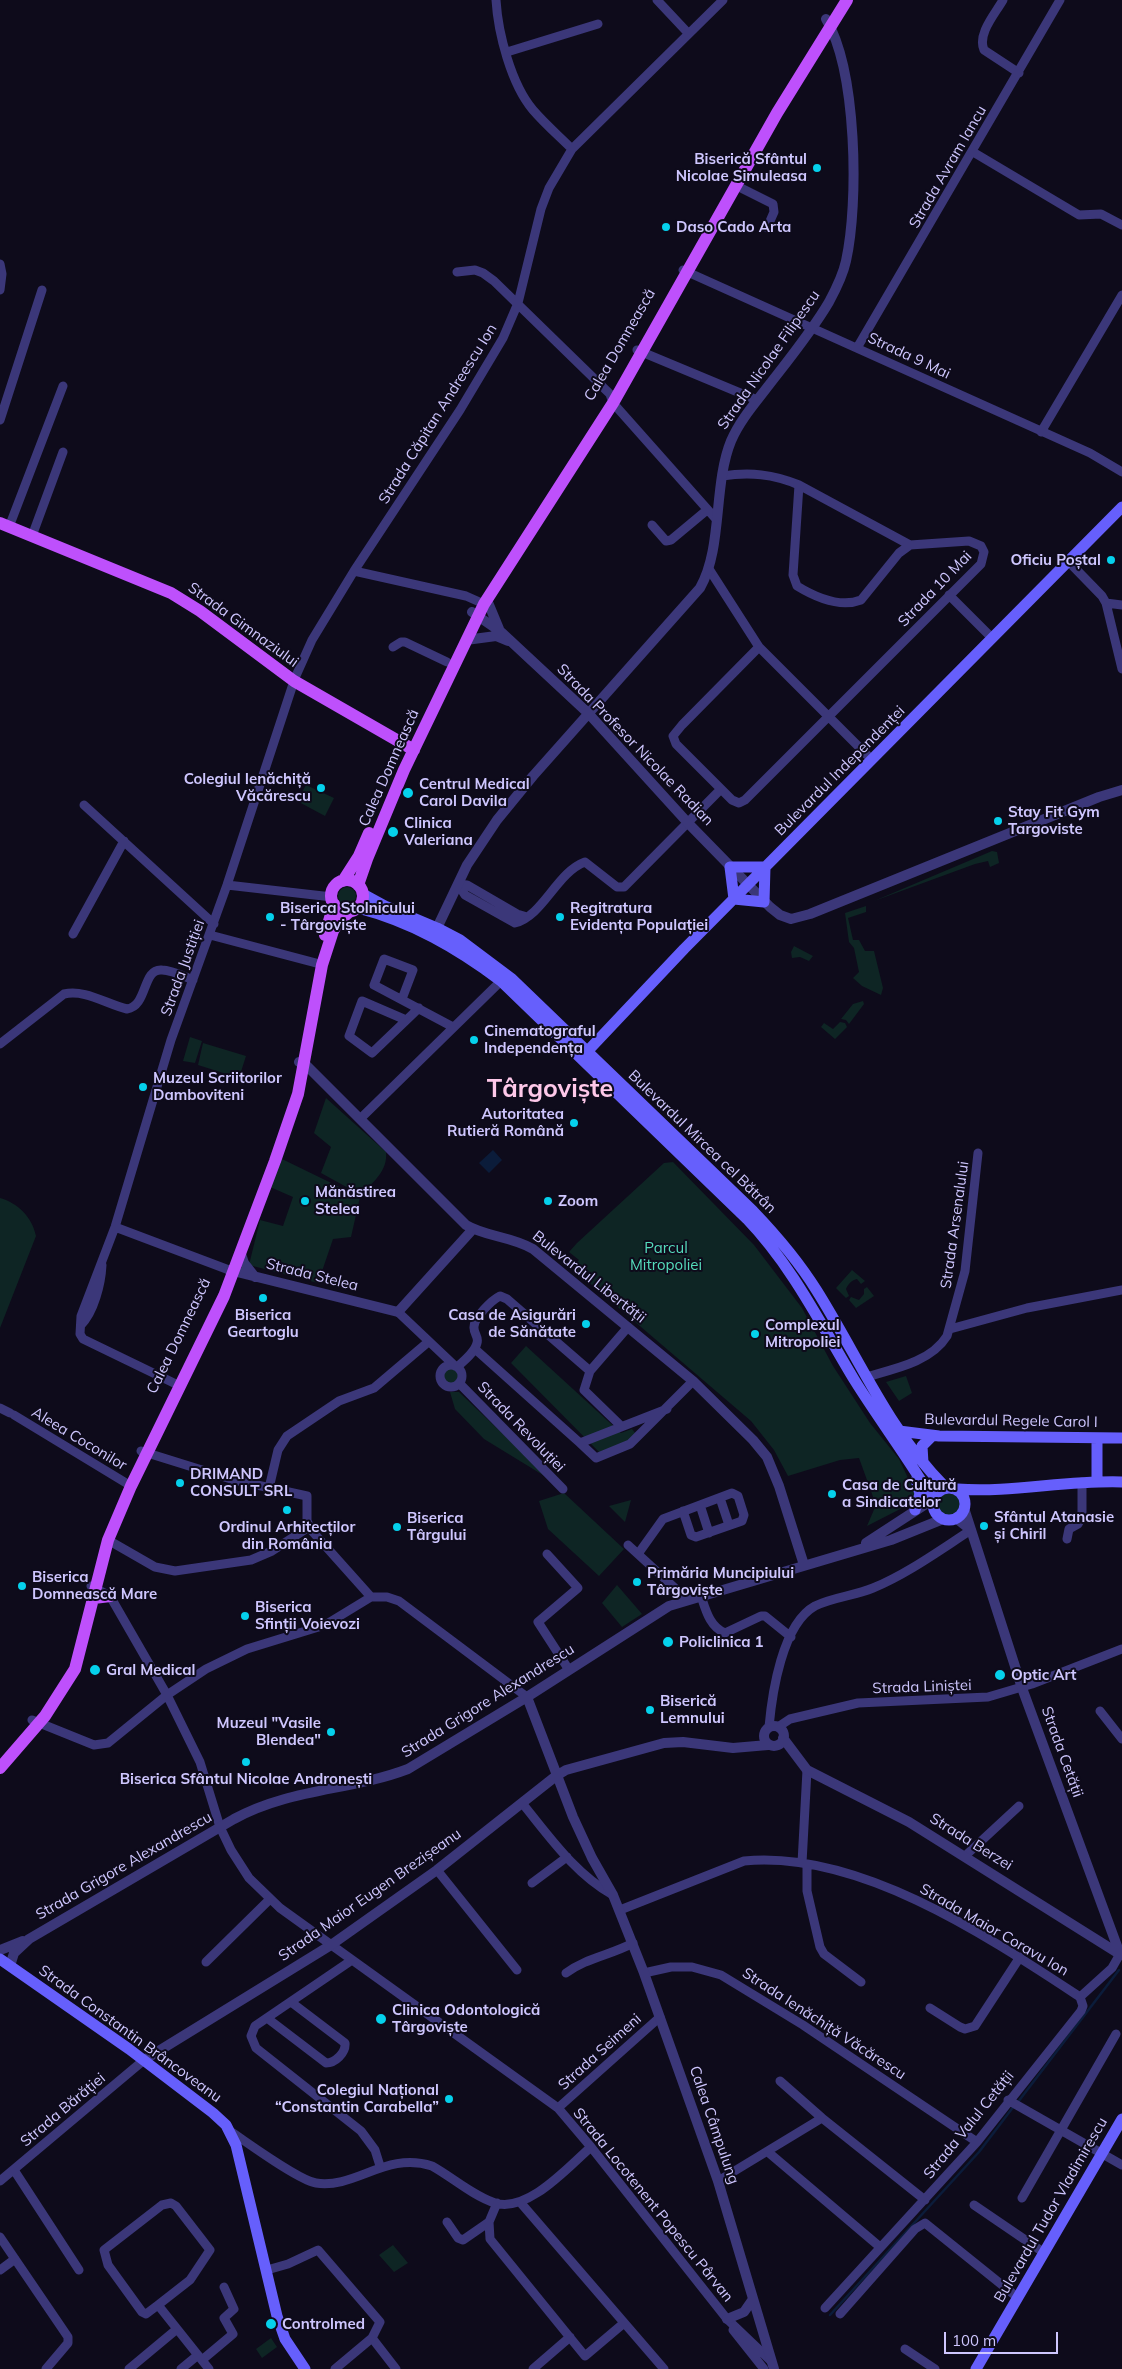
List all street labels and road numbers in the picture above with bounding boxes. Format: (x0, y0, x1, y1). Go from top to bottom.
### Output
street label: Strada Avram Iancu (906, 102, 990, 232)
street label: Calea Domnească (581, 286, 659, 404)
street label: Strada Nicolae Filipescu (714, 287, 824, 433)
street label: Strada Căpitan Andreescu Ion (375, 321, 501, 507)
street label: Strada 9 Mai (865, 329, 953, 383)
street label: Strada 10 Mai (894, 547, 976, 631)
street label: Strada Gimnaziului (184, 579, 302, 671)
street label: Strada Profesor Nicolae Radian (553, 660, 717, 830)
street label: Bulevardul Independenței (771, 702, 909, 840)
street label: Calea Domnească (355, 707, 423, 829)
street label: Strada Justiției (157, 917, 209, 1019)
street label: Bulevardul Mircea cel Bătrân (624, 1067, 780, 1217)
street label: Strada Arsenalului (937, 1160, 973, 1290)
street label: Bulevardul Libertății (529, 1227, 649, 1327)
street label: Strada Stelea (264, 1255, 360, 1295)
street label: Calea Domnească (143, 1275, 215, 1397)
street label: Strada Revoluției (473, 1378, 569, 1476)
street label: Aleea Coconilor (28, 1403, 130, 1475)
street label: Bulevardul Regele Carol I (924, 1410, 1098, 1432)
street label: Strada Grigore Alexandrescu (398, 1640, 578, 1762)
street label: Strada Liniștei (872, 1676, 972, 1698)
street label: Strada Cetății (1037, 1704, 1087, 1800)
street label: Strada Grigore Alexandrescu (33, 1808, 215, 1924)
street label: Strada Berzei (926, 1809, 1016, 1875)
street label: Strada Maior Eugen Brezișeanu (275, 1825, 465, 1965)
street label: Strada Maior Coravu Ion (916, 1880, 1072, 1980)
street label: Strada Constantin Brâncoveanu (35, 1962, 225, 2106)
street label: Strada Ienăchiță Văcărescu (739, 1964, 909, 2084)
street label: Strada Seimeni (555, 2010, 645, 2094)
street label: Calea Câmpulung (685, 2064, 743, 2186)
street label: Strada Valul Cetății (920, 2067, 1018, 2183)
street label: Strada Bărăției (17, 2069, 109, 2151)
street label: Strada Locotenent Popescu Pârvan (569, 2104, 737, 2306)
street label: Bulevardul Tudor Vladimirescu (991, 2114, 1111, 2306)

